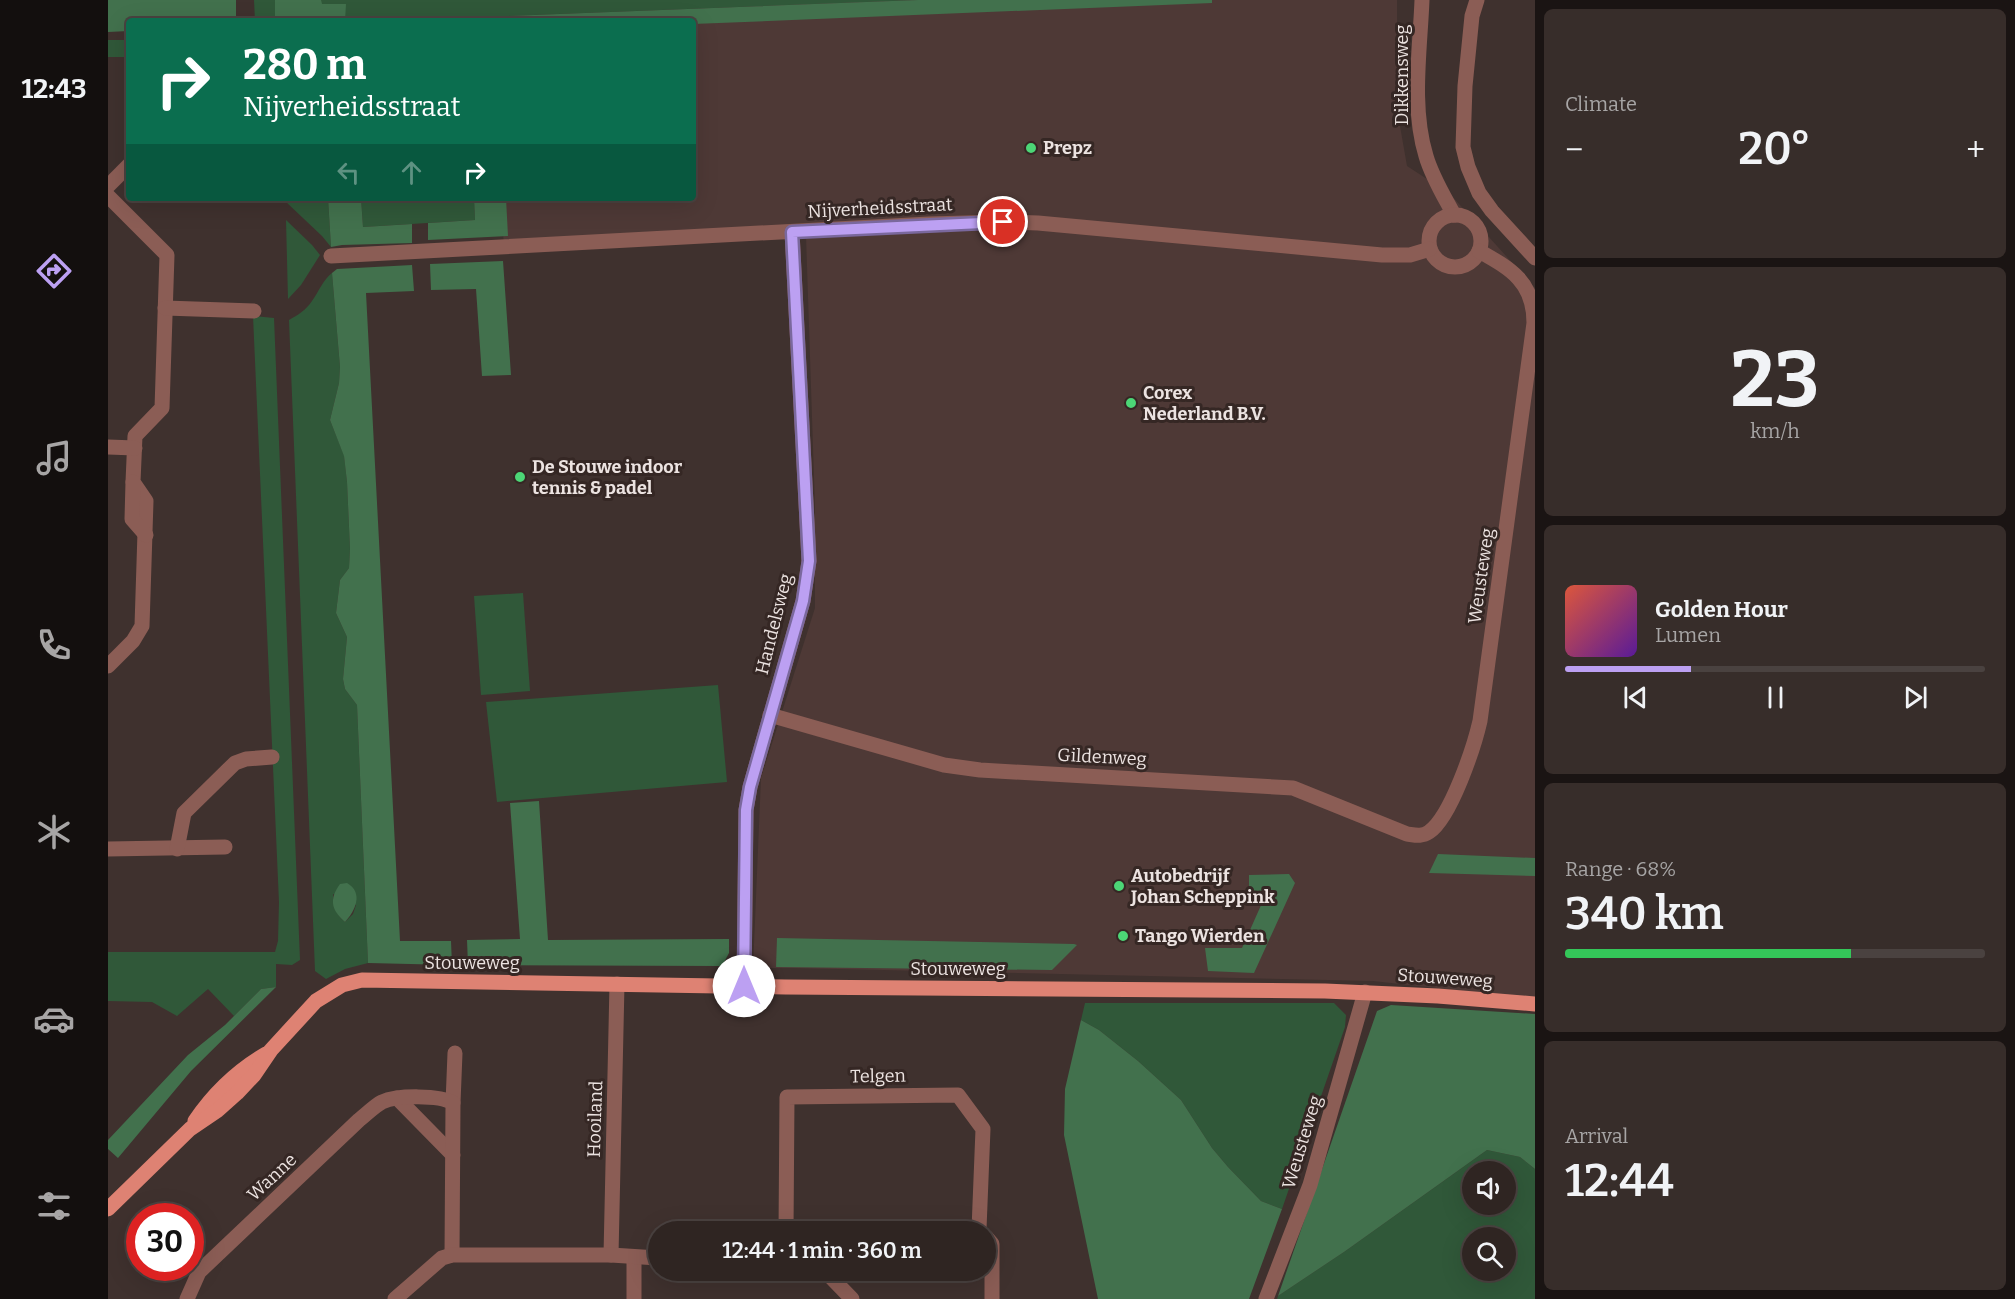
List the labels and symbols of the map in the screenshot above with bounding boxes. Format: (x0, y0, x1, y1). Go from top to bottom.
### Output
street label: Dikkensweg (1391, 25, 1413, 125)
place label: Prepz (1043, 137, 1092, 159)
marker: Prepz (1024, 141, 1038, 155)
street label: Nijverheidsstraat (807, 193, 954, 223)
pin (977, 196, 1028, 247)
place label: Corex Nederland B.V. (1143, 382, 1266, 425)
marker: Corex Nederland B.V. (1124, 396, 1138, 410)
place label: De Stouwe indoor tennis & padel (532, 456, 683, 499)
marker: De Stouwe indoor tennis & padel (513, 470, 527, 484)
street label: Weusteweg (1463, 527, 1499, 625)
street label: Handelsweg (751, 571, 797, 677)
street label: Gildenweg (1057, 744, 1147, 770)
place label: Autobedrijf Johan Scheppink (1130, 865, 1275, 908)
marker: Autobedrijf Johan Scheppink (1112, 879, 1126, 893)
place label: Tango Wierden (1135, 925, 1265, 947)
marker: Tango Wierden (1116, 929, 1130, 943)
street label: Stouweweg (424, 952, 520, 974)
position arrow (712, 954, 776, 1018)
street label: Stouweweg (910, 958, 1006, 980)
street label: Stouweweg (1397, 964, 1493, 992)
street label: Telgen (850, 1065, 907, 1087)
street label: Hooiland (583, 1080, 607, 1158)
street label: Weusteweg (1277, 1093, 1327, 1191)
street label: Wanne (243, 1149, 301, 1205)
speed limit sign: 30 (126, 1203, 204, 1281)

